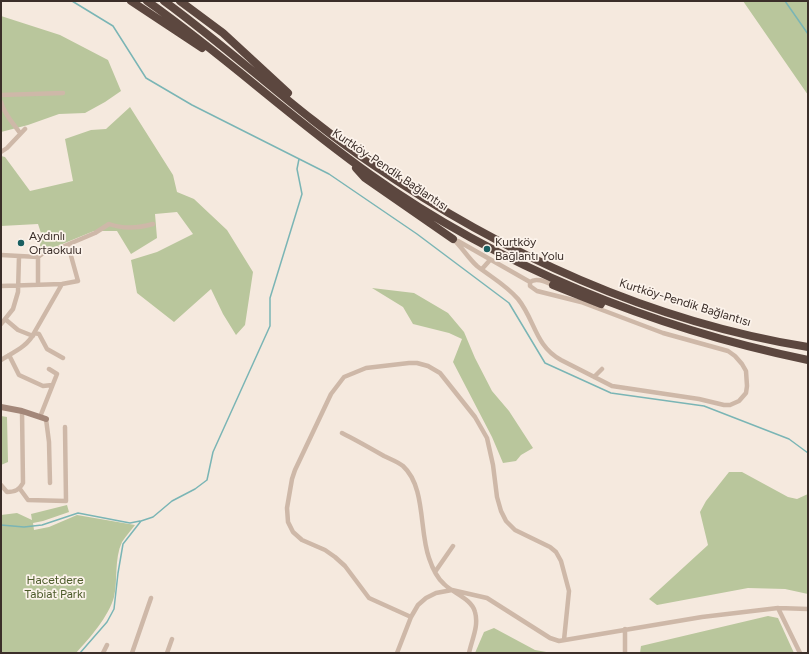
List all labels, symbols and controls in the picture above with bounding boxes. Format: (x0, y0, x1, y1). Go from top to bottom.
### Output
street label: Kurtköy-Pendik Bağlantısı (329, 126, 451, 214)
place label: Aydınlı Ortaokulu (29, 229, 82, 257)
place label: Kurtköy Bağlantı Yolu (495, 235, 564, 263)
marker: Aydınlı Ortaokulu (16, 238, 26, 248)
marker: Kurtköy Bağlantı Yolu (482, 244, 492, 254)
street label: Kurtköy-Pendik Bağlantısı (618, 276, 752, 330)
park label: Hacetdere Tabiat Parkı (24, 573, 86, 601)

